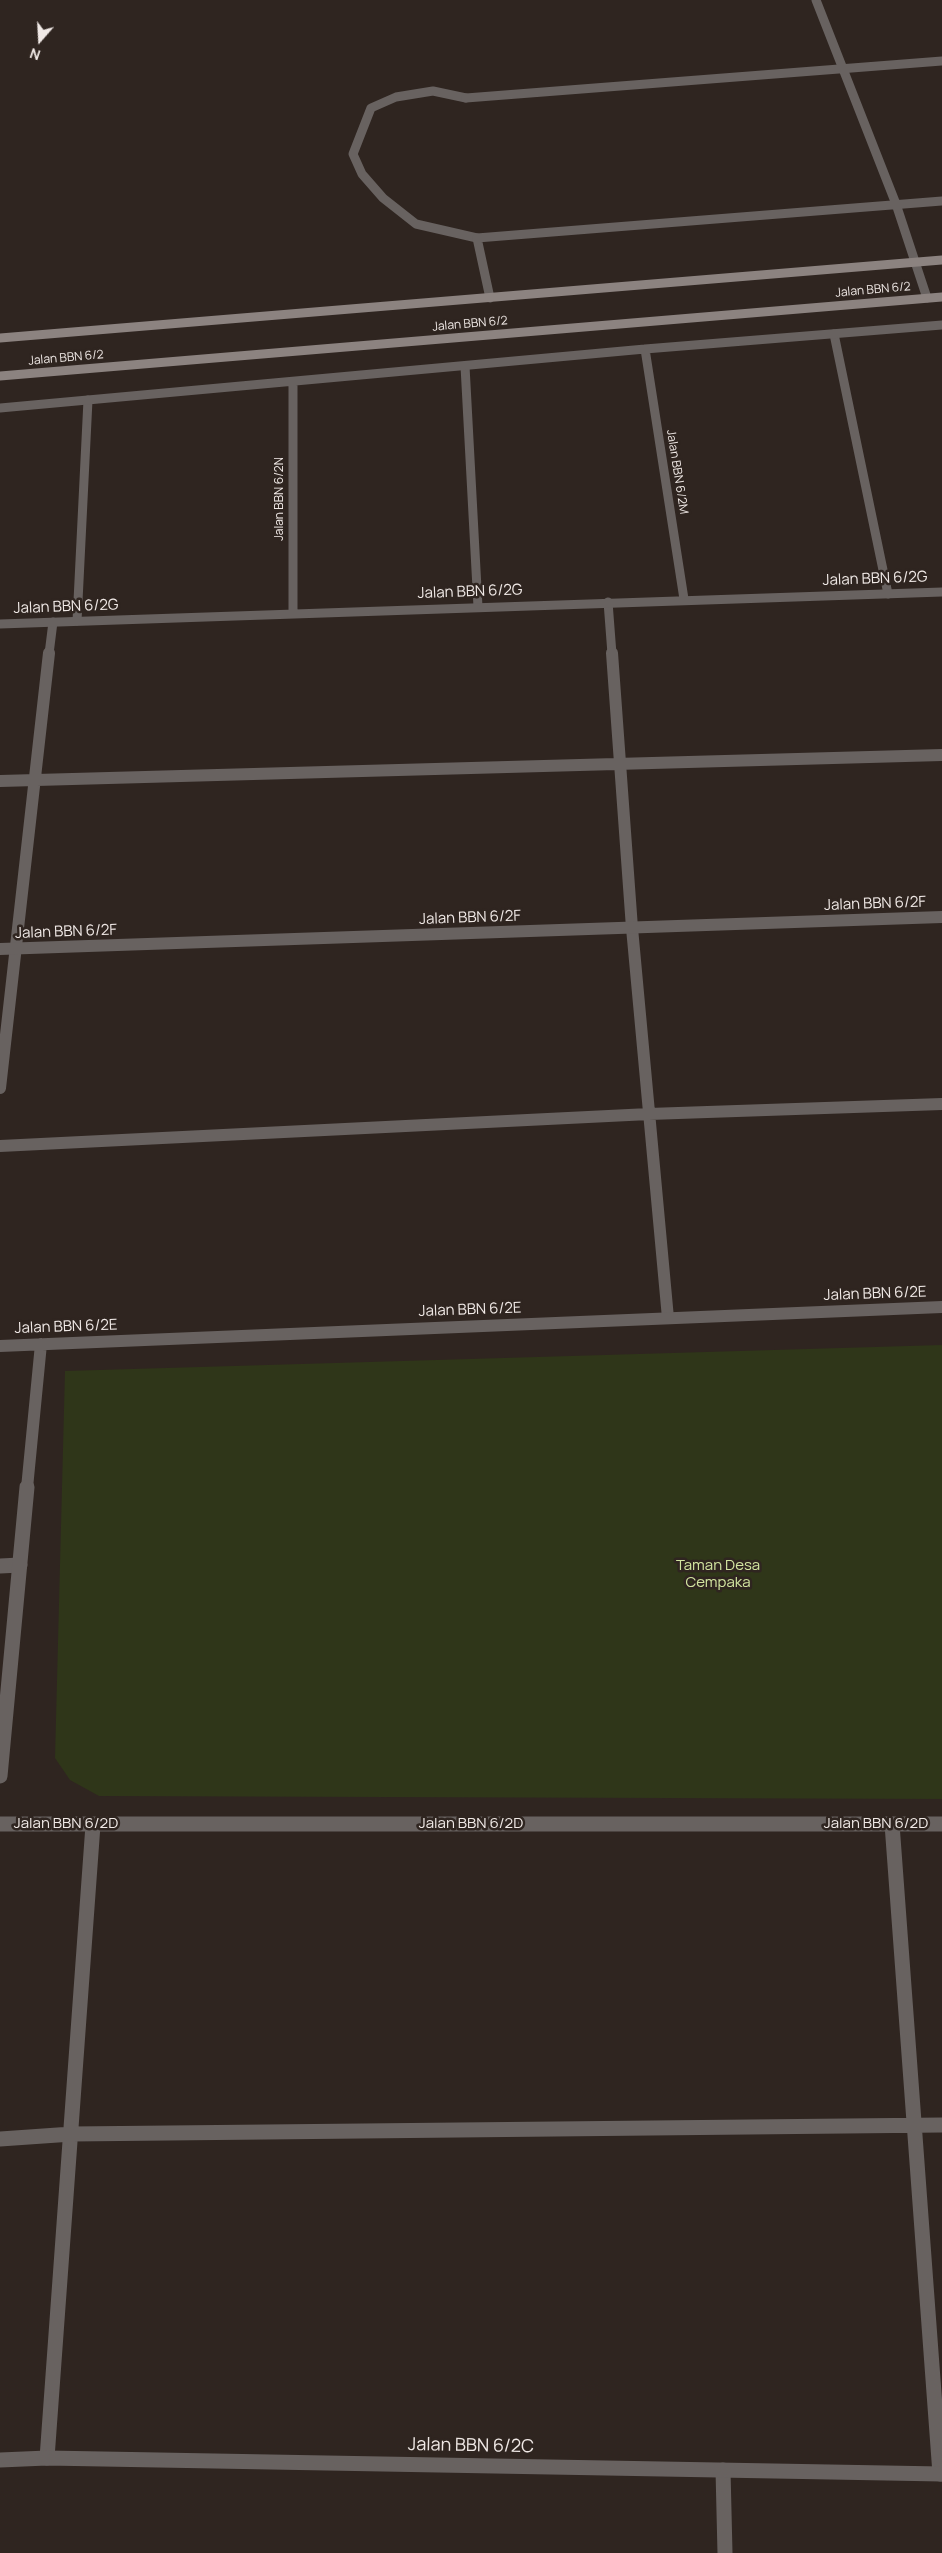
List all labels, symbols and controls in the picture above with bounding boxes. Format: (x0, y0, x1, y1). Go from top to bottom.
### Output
north arrow (15, 15, 65, 65)
text: N (27, 44, 43, 65)
street label: Jalan BBN 6/2 (835, 280, 911, 300)
street label: Jalan BBN 6/2 (432, 314, 508, 334)
street label: Jalan BBN 6/2 (28, 348, 104, 368)
street label: Jalan BBN 6/2M (663, 429, 691, 515)
street label: Jalan BBN 6/2N (273, 457, 287, 541)
street label: Jalan BBN 6/2G (822, 568, 928, 590)
street label: Jalan BBN 6/2G (417, 581, 523, 603)
street label: Jalan BBN 6/2G (13, 596, 119, 618)
street label: Jalan BBN 6/2F (824, 893, 926, 915)
street label: Jalan BBN 6/2F (419, 907, 521, 929)
street label: Jalan BBN 6/2F (15, 921, 117, 943)
street label: Jalan BBN 6/2E (823, 1283, 927, 1305)
street label: Jalan BBN 6/2E (418, 1299, 522, 1321)
street label: Jalan BBN 6/2E (14, 1316, 118, 1338)
park label: Taman Desa Cempaka (676, 1557, 760, 1592)
street label: Jalan BBN 6/2D (14, 1815, 118, 1833)
street label: Jalan BBN 6/2D (419, 1815, 523, 1833)
street label: Jalan BBN 6/2D (824, 1815, 928, 1833)
street label: Jalan BBN 6/2C (408, 2434, 534, 2458)

